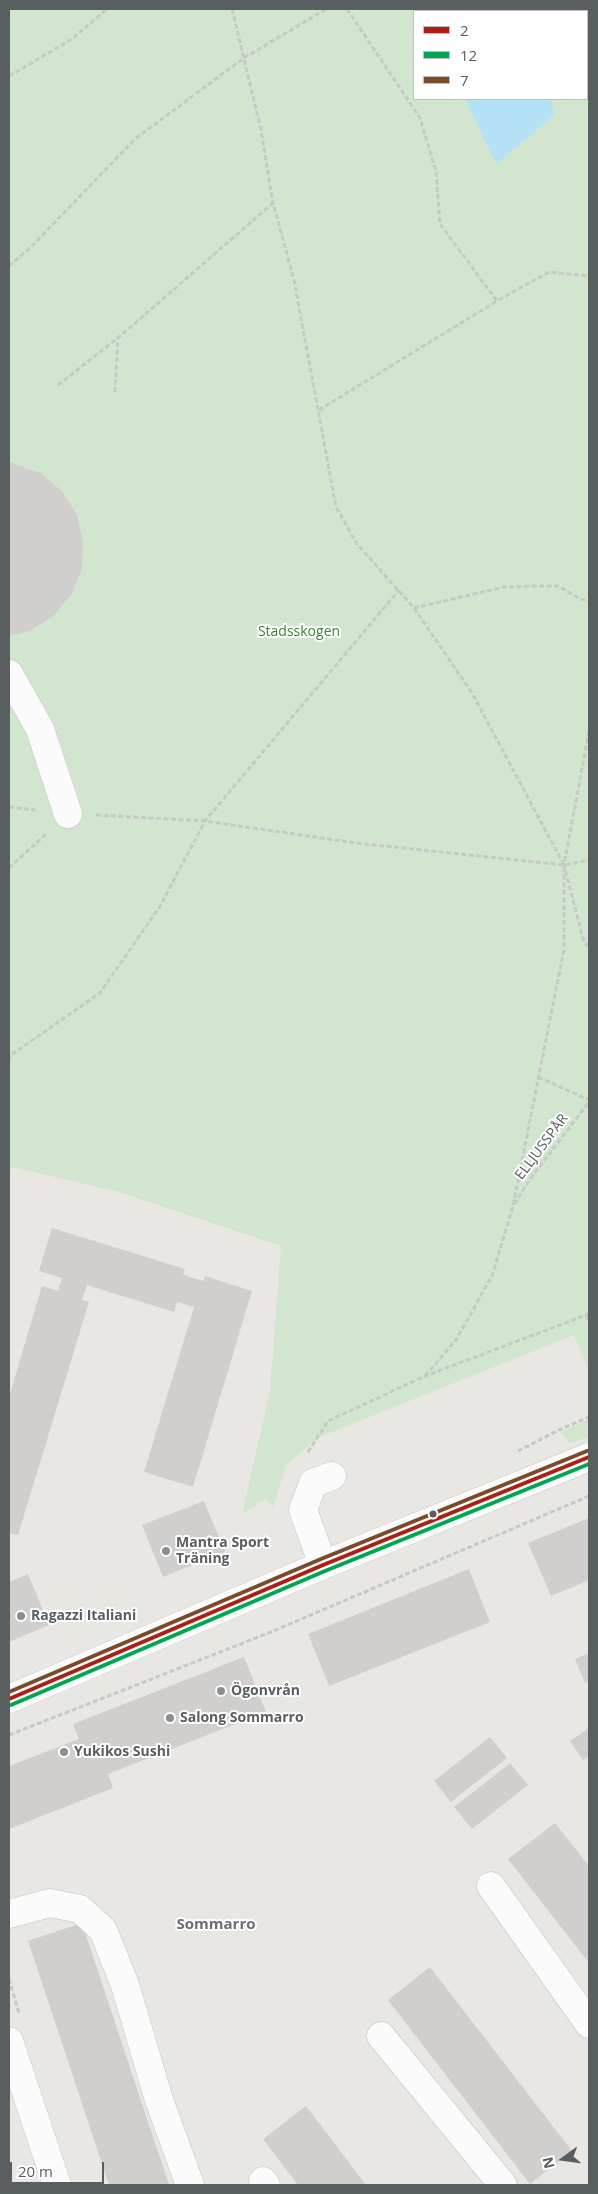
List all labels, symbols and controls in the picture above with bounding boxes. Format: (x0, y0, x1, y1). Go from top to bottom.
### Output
legend (413, 10, 588, 100)
text: 2 (460, 20, 469, 40)
text: 12 (460, 45, 477, 65)
text: 7 (460, 70, 469, 90)
park label: Stadsskogen (258, 624, 340, 640)
street label: ELLJUSSPÅR (512, 1111, 572, 1183)
unlabelled marker (428, 1509, 438, 1519)
place label: Mantra Sport Träning (176, 1535, 269, 1568)
marker: Mantra Sport Träning (160, 1545, 172, 1557)
place label: Ragazzi Italiani (31, 1608, 136, 1624)
marker: Ragazzi Italiani (15, 1610, 27, 1622)
place label: Ögonvrån (231, 1683, 300, 1699)
marker: Ögonvrån (215, 1685, 227, 1697)
place label: Salong Sommarro (180, 1710, 304, 1726)
marker: Salong Sommarro (164, 1712, 176, 1724)
place label: Yukikos Sushi (74, 1744, 170, 1760)
marker: Yukikos Sushi (58, 1746, 70, 1758)
district label: Sommarro (177, 1916, 255, 1934)
north arrow (538, 2134, 588, 2184)
scale bar (12, 2152, 106, 2184)
text: N (537, 2155, 559, 2171)
text: 20 m (18, 2161, 53, 2181)

